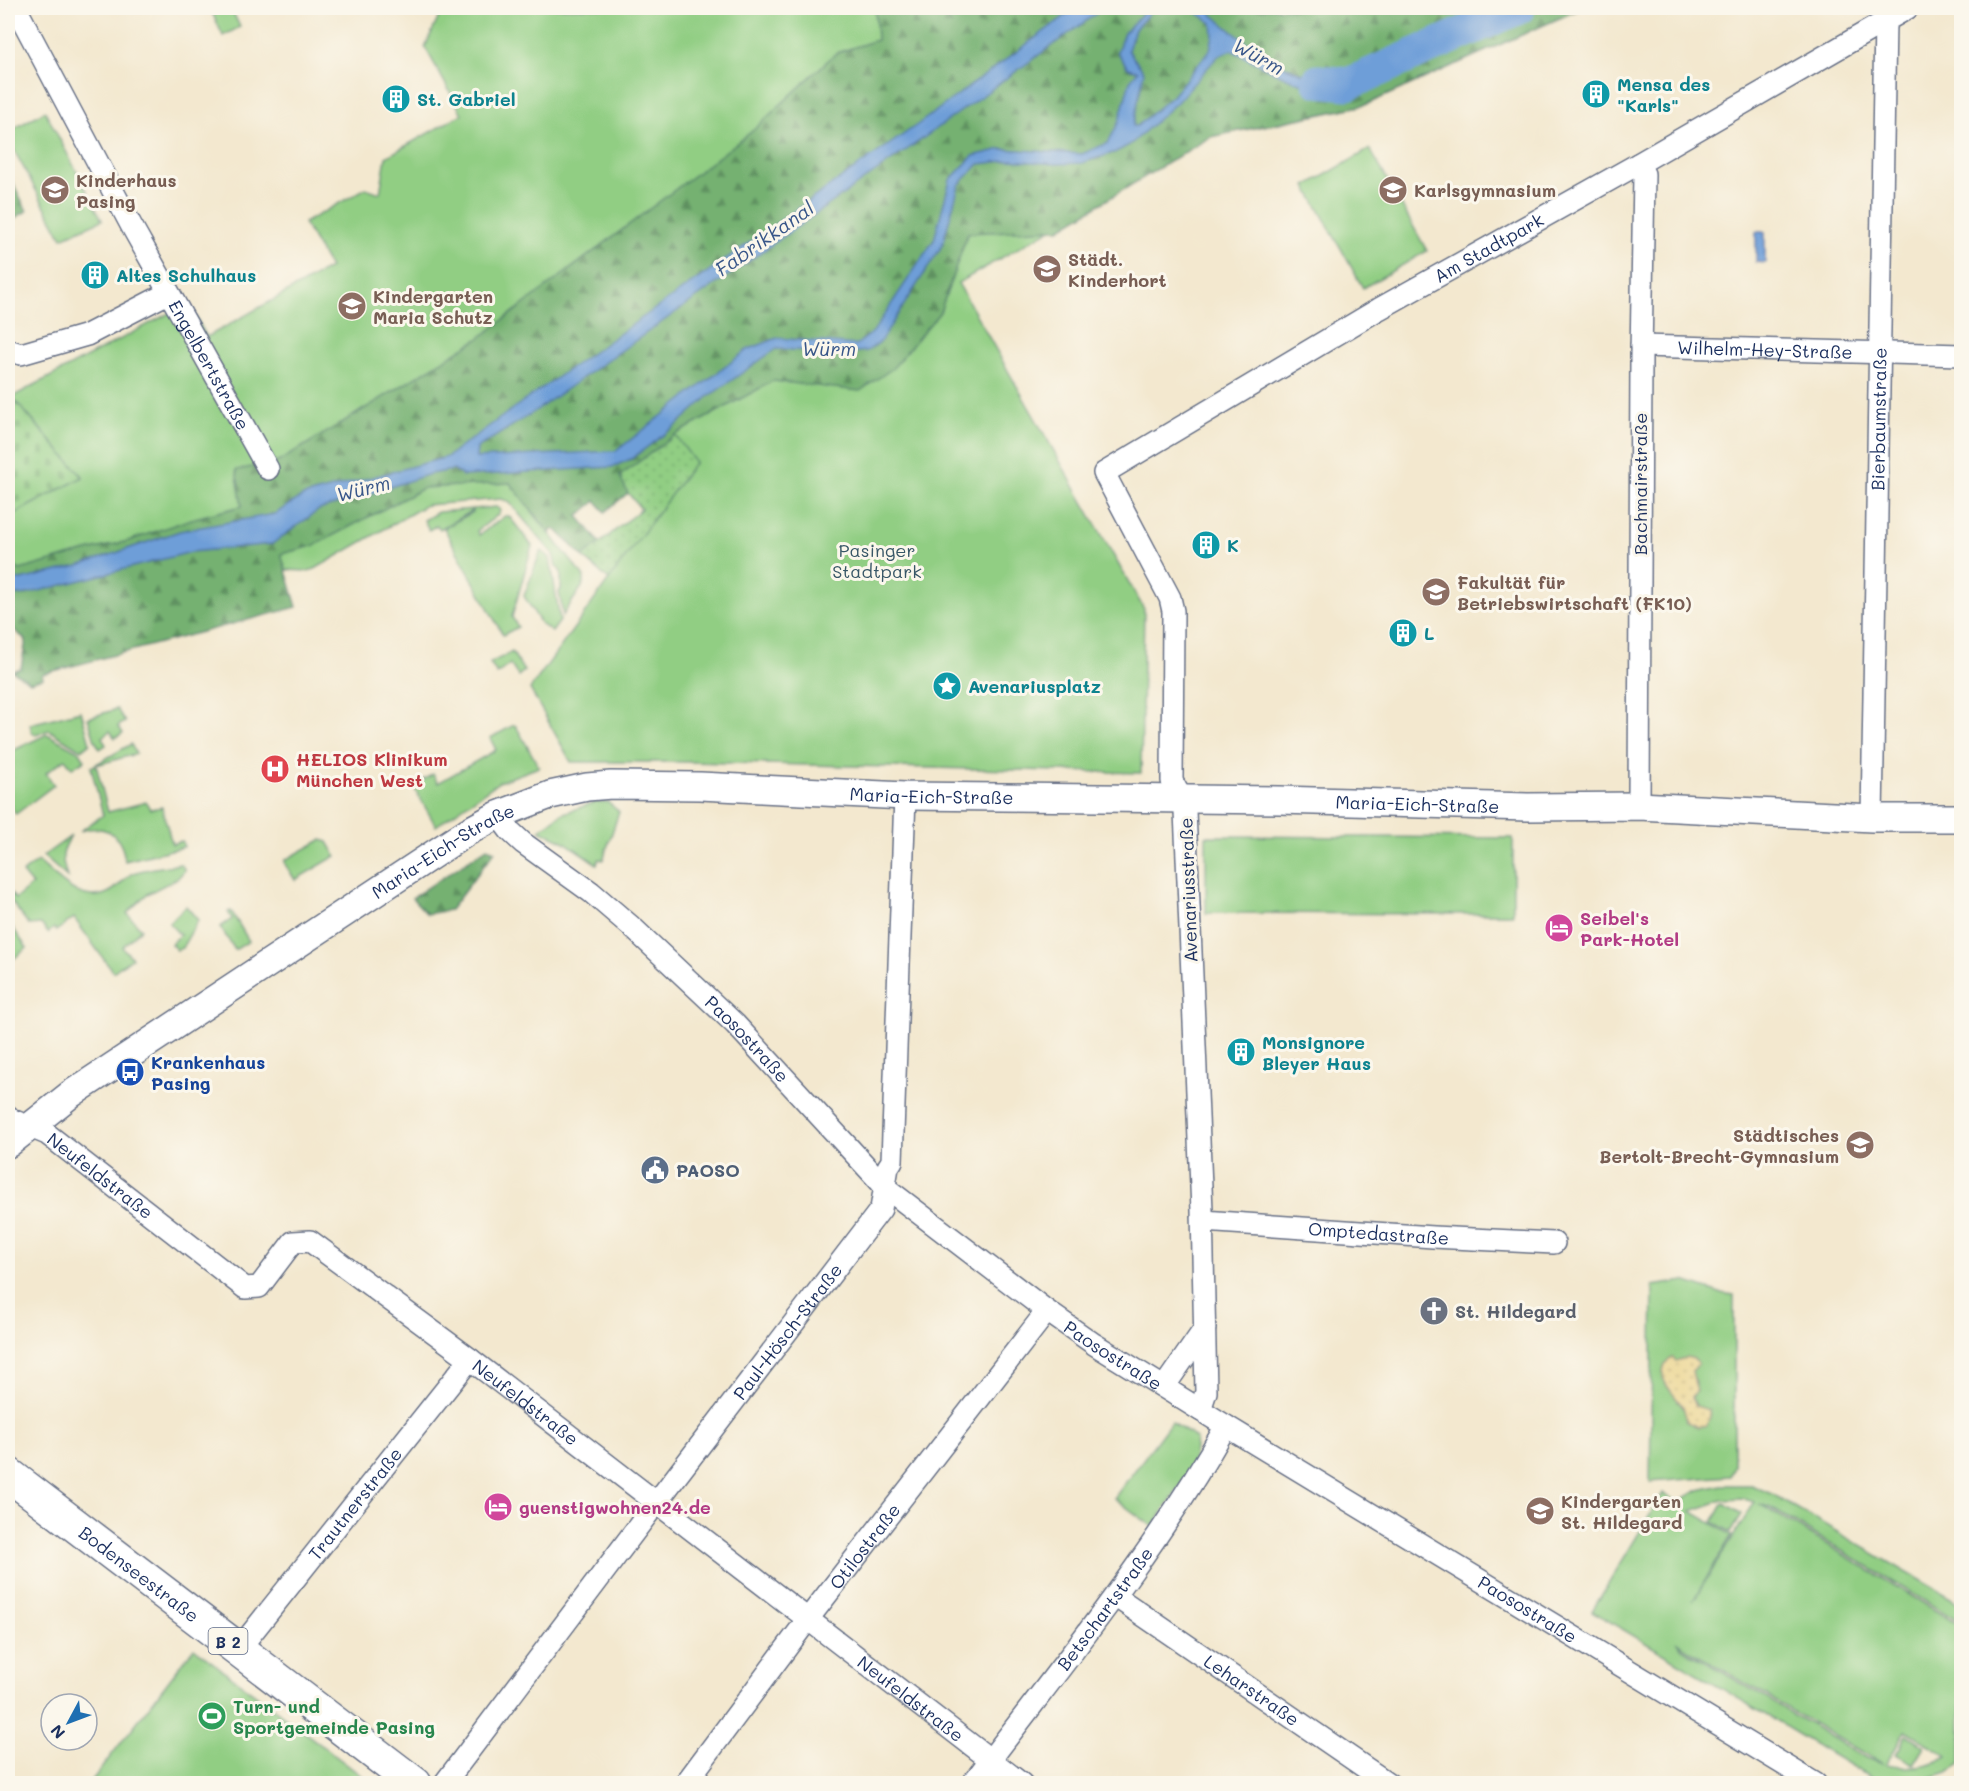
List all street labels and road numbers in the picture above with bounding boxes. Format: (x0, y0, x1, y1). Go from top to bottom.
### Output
street label: Am Stadtpark (1430, 207, 1548, 288)
street label: Engelbertstraße (163, 296, 256, 434)
street label: Wilhelm-Hey-Straße (1677, 335, 1853, 364)
street label: Bierbaumstraße (1865, 347, 1892, 491)
street label: Bachmairstraße (1628, 413, 1652, 555)
street label: Maria-Eich-Straße (849, 781, 1014, 809)
street label: Maria-Eich-Straße (1335, 790, 1500, 818)
street label: Maria-Eich-Straße (367, 798, 518, 904)
street label: Avenariusstraße (1173, 817, 1203, 963)
street label: Paosostraße (700, 990, 795, 1087)
street label: Neufeldstraße (42, 1127, 158, 1224)
street label: Omptedastraße (1307, 1216, 1450, 1250)
street label: Paul-Hösch-Straße (727, 1258, 847, 1405)
street label: Paosostraße (1059, 1315, 1167, 1395)
street label: Neufeldstraße (468, 1353, 584, 1450)
street label: Trautnerstraße (303, 1442, 407, 1565)
street label: Otilostraße (824, 1498, 905, 1594)
street label: Bodenseestraße (74, 1520, 204, 1627)
street label: Betschartstraße (1051, 1542, 1158, 1675)
street label: Paosostraße (1474, 1570, 1582, 1648)
road number: B 2 (208, 1628, 248, 1654)
street label: Leharstraße (1200, 1649, 1304, 1731)
street label: Neufeldstraße (853, 1650, 969, 1747)

